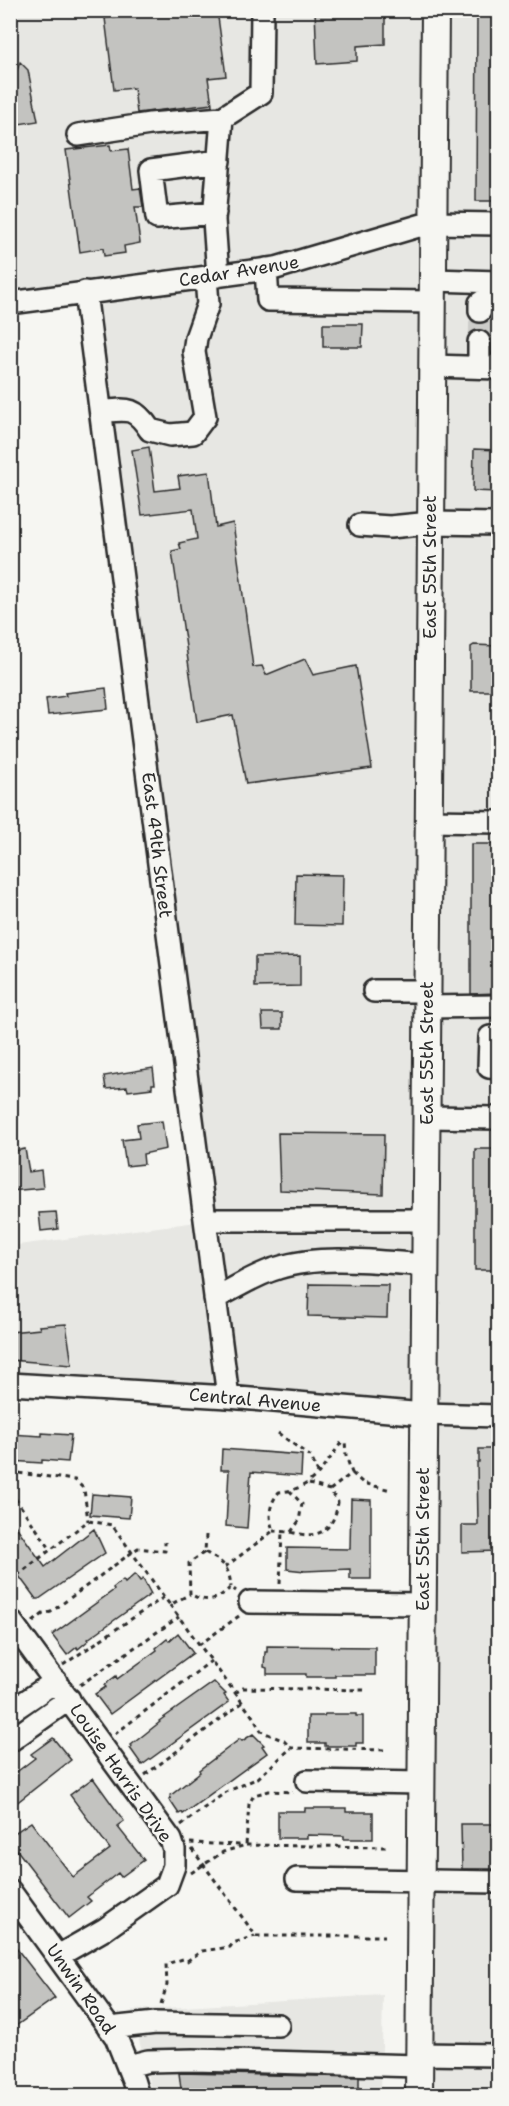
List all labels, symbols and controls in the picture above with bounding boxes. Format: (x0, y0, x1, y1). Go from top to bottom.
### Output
street label: Cedar Avenue (177, 250, 301, 292)
street label: East 55th Street (418, 495, 442, 639)
street label: East 49th Street (136, 771, 178, 919)
street label: East 55th Street (415, 981, 439, 1125)
street label: Central Avenue (188, 1382, 322, 1418)
street label: East 55th Street (411, 1467, 435, 1611)
street label: Louise Harris Drive (64, 1699, 178, 1847)
street label: Unwin Road (41, 1939, 121, 2039)

